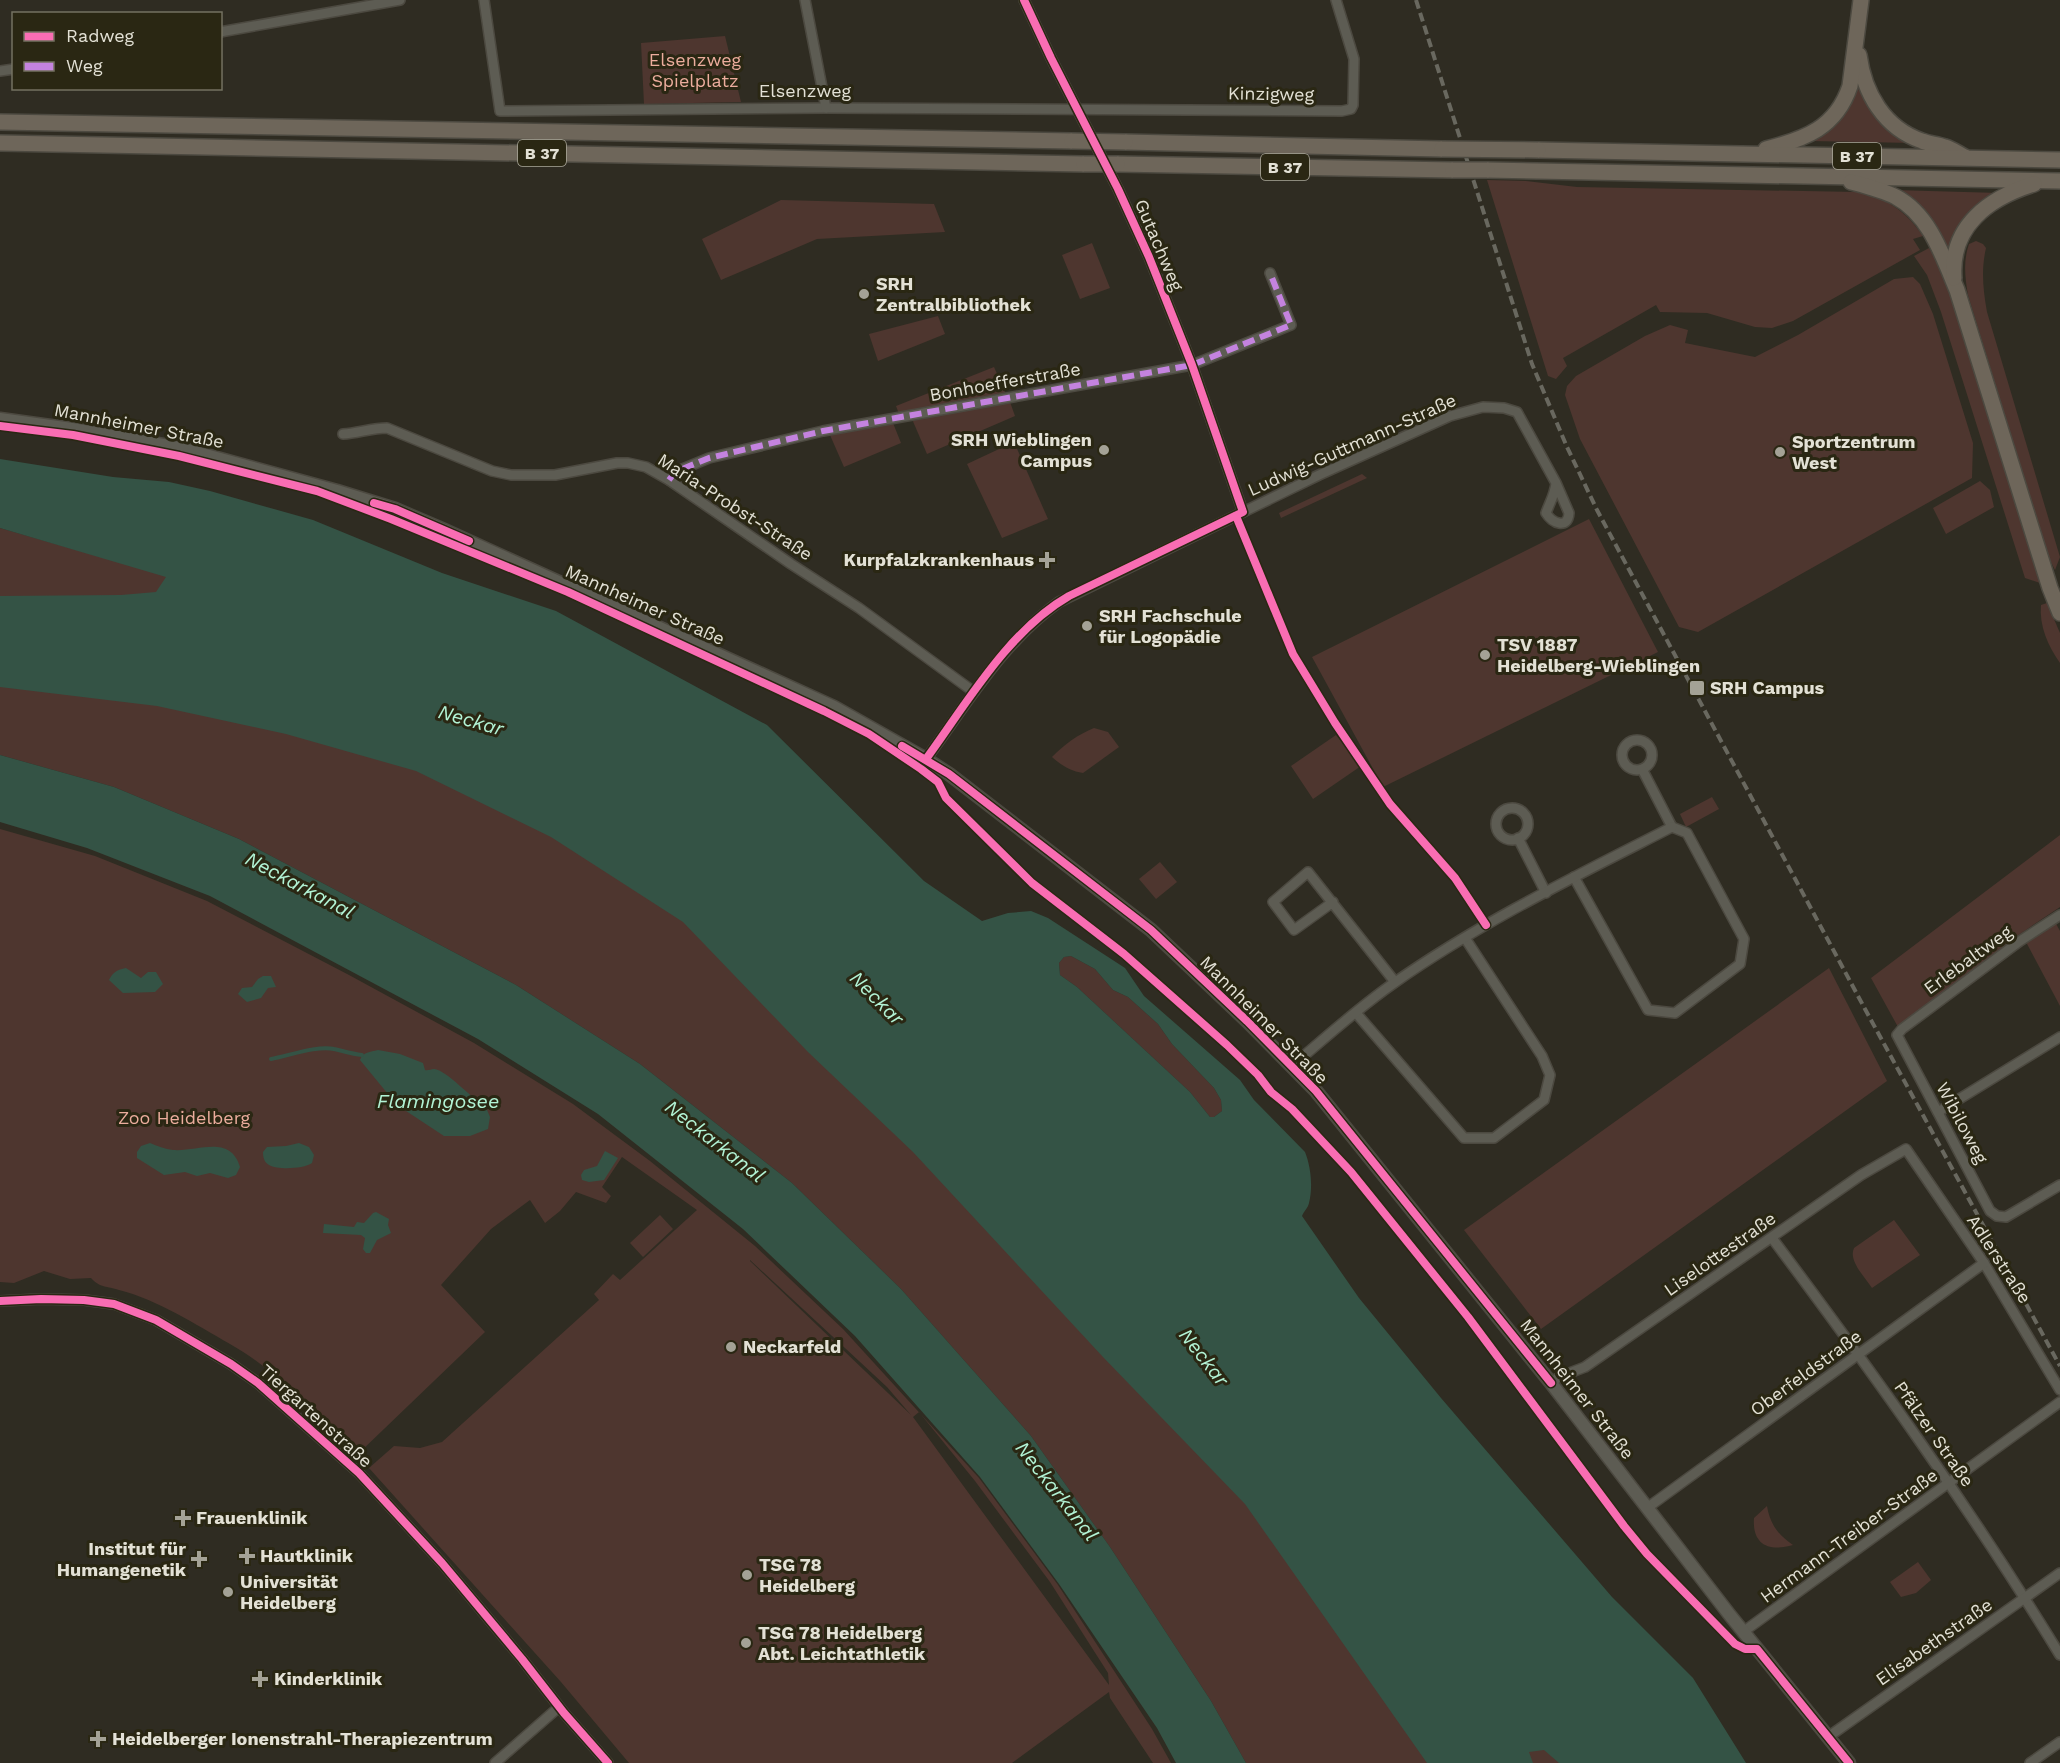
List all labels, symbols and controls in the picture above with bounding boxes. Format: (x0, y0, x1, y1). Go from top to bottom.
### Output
legend (12, 12, 222, 90)
text: Radweg (66, 25, 135, 46)
park label: Elsenzweg Spielplatz (649, 49, 742, 91)
text: Weg (66, 55, 103, 76)
street label: Elsenzweg (759, 80, 852, 101)
street label: Kinzigweg (1228, 82, 1315, 105)
road number: B 37 (518, 140, 566, 166)
road number: B 37 (1833, 143, 1881, 169)
road number: B 37 (1261, 154, 1309, 180)
street label: Gutachweg (1131, 196, 1188, 294)
place label: SRH Zentralbibliothek (876, 273, 1032, 315)
marker: SRH Zentralbibliothek (857, 287, 871, 301)
street label: Bonhoefferstraße (928, 358, 1082, 405)
street label: Ludwig-Guttmann-Straße (1244, 389, 1459, 500)
street label: Mannheimer Straße (52, 399, 226, 452)
place label: SRH Wieblingen Campus (951, 429, 1092, 471)
place label: Sportzentrum West (1792, 431, 1915, 473)
marker: SRH Wieblingen Campus (1097, 443, 1111, 457)
marker: Sportzentrum West (1773, 445, 1787, 459)
street label: Maria-Probst-Straße (654, 449, 817, 564)
place label: Kurpfalzkrankenhaus (844, 549, 1034, 570)
marker: Kurpfalzkrankenhaus (1038, 551, 1056, 569)
street label: Mannheimer Straße (562, 560, 728, 649)
place label: SRH Fachschule für Logopädie (1099, 605, 1242, 647)
marker: SRH Fachschule für Logopädie (1080, 619, 1094, 633)
place label: TSV 1887 Heidelberg-Wieblingen (1497, 634, 1700, 676)
marker: TSV 1887 Heidelberg-Wieblingen (1478, 648, 1492, 662)
place label: SRH Campus (1710, 677, 1825, 698)
marker: SRH Campus (1688, 679, 1706, 697)
water label: Neckar (436, 699, 508, 741)
water label: Neckarkanal (241, 846, 359, 924)
street label: Erlebaltweg (1920, 920, 2016, 999)
street label: Mannheimer Straße (1196, 951, 1333, 1088)
water label: Neckar (845, 966, 910, 1031)
street label: Wibiloweg (1932, 1079, 1993, 1167)
water label: Flamingosee (377, 1089, 499, 1113)
water label: Neckarkanal (660, 1095, 770, 1187)
park label: Zoo Heidelberg (118, 1107, 251, 1128)
street label: Liselottestraße (1660, 1207, 1780, 1300)
street label: Adlerstraße (1963, 1210, 2036, 1307)
street label: Mannheimer Straße (1516, 1314, 1639, 1463)
water label: Neckar (1174, 1323, 1235, 1392)
street label: Oberfeldstraße (1746, 1325, 1865, 1420)
place label: Neckarfeld (743, 1336, 841, 1357)
marker: Neckarfeld (724, 1340, 738, 1354)
street label: Tiergartenstraße (256, 1360, 377, 1472)
street label: Pfälzer Straße (1890, 1377, 1979, 1491)
water label: Neckarkanal (1011, 1436, 1103, 1546)
street label: Hermann-Treiber-Straße (1756, 1464, 1941, 1607)
place label: Frauenklinik (196, 1507, 308, 1528)
marker: Frauenklinik (174, 1509, 192, 1527)
place label: Institut für Humangenetik (57, 1538, 187, 1580)
place label: Hautklinik (260, 1545, 354, 1566)
marker: Hautklinik (238, 1547, 256, 1565)
marker: Institut für Humangenetik (190, 1550, 208, 1568)
place label: TSG 78 Heidelberg (759, 1554, 856, 1596)
marker: TSG 78 Heidelberg (740, 1568, 754, 1582)
place label: Universität Heidelberg (240, 1571, 338, 1613)
marker: Universität Heidelberg (221, 1585, 235, 1599)
street label: Elisabethstraße (1871, 1594, 1996, 1690)
place label: TSG 78 Heidelberg Abt. Leichtathletik (758, 1622, 926, 1664)
marker: TSG 78 Heidelberg Abt. Leichtathletik (739, 1636, 753, 1650)
place label: Kinderklinik (274, 1668, 383, 1689)
marker: Kinderklinik (251, 1670, 269, 1688)
place label: Heidelberger Ionenstrahl-Therapiezentrum (112, 1728, 493, 1749)
marker: Heidelberger Ionenstrahl-Therapiezentrum (89, 1730, 107, 1748)

